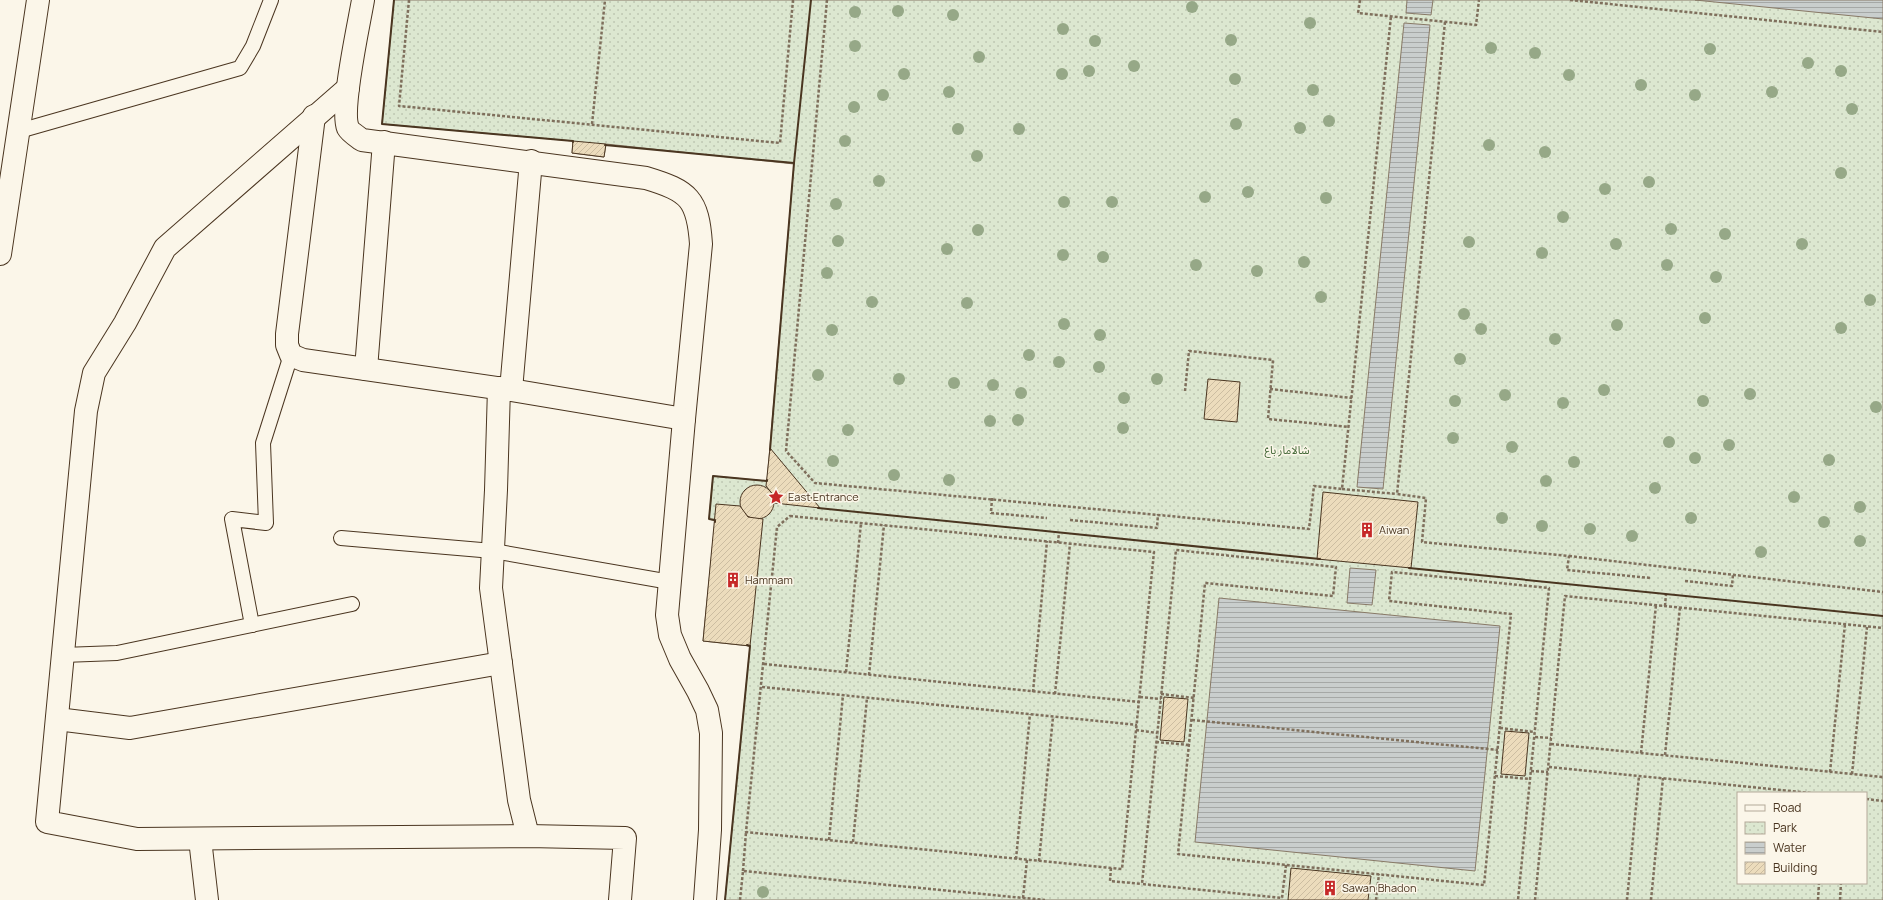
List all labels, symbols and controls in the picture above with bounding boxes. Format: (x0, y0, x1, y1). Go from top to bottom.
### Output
park label: شالامار باغ (1264, 442, 1310, 458)
place icon: East Entrance (767, 488, 785, 506)
place label: East Entrance (788, 489, 859, 504)
building icon: Aiwan (1358, 521, 1376, 539)
place label: Aiwan (1379, 522, 1409, 537)
building icon: Hammam (724, 571, 742, 589)
place label: Hammam (745, 572, 793, 587)
legend (1737, 792, 1867, 884)
text: Road (1773, 799, 1801, 816)
text: Park (1773, 819, 1798, 836)
text: Water (1773, 839, 1807, 856)
text: Building (1773, 859, 1817, 876)
building icon: Sawan Bhadon (1321, 879, 1339, 897)
place label: Sawan Bhadon (1342, 880, 1417, 895)

